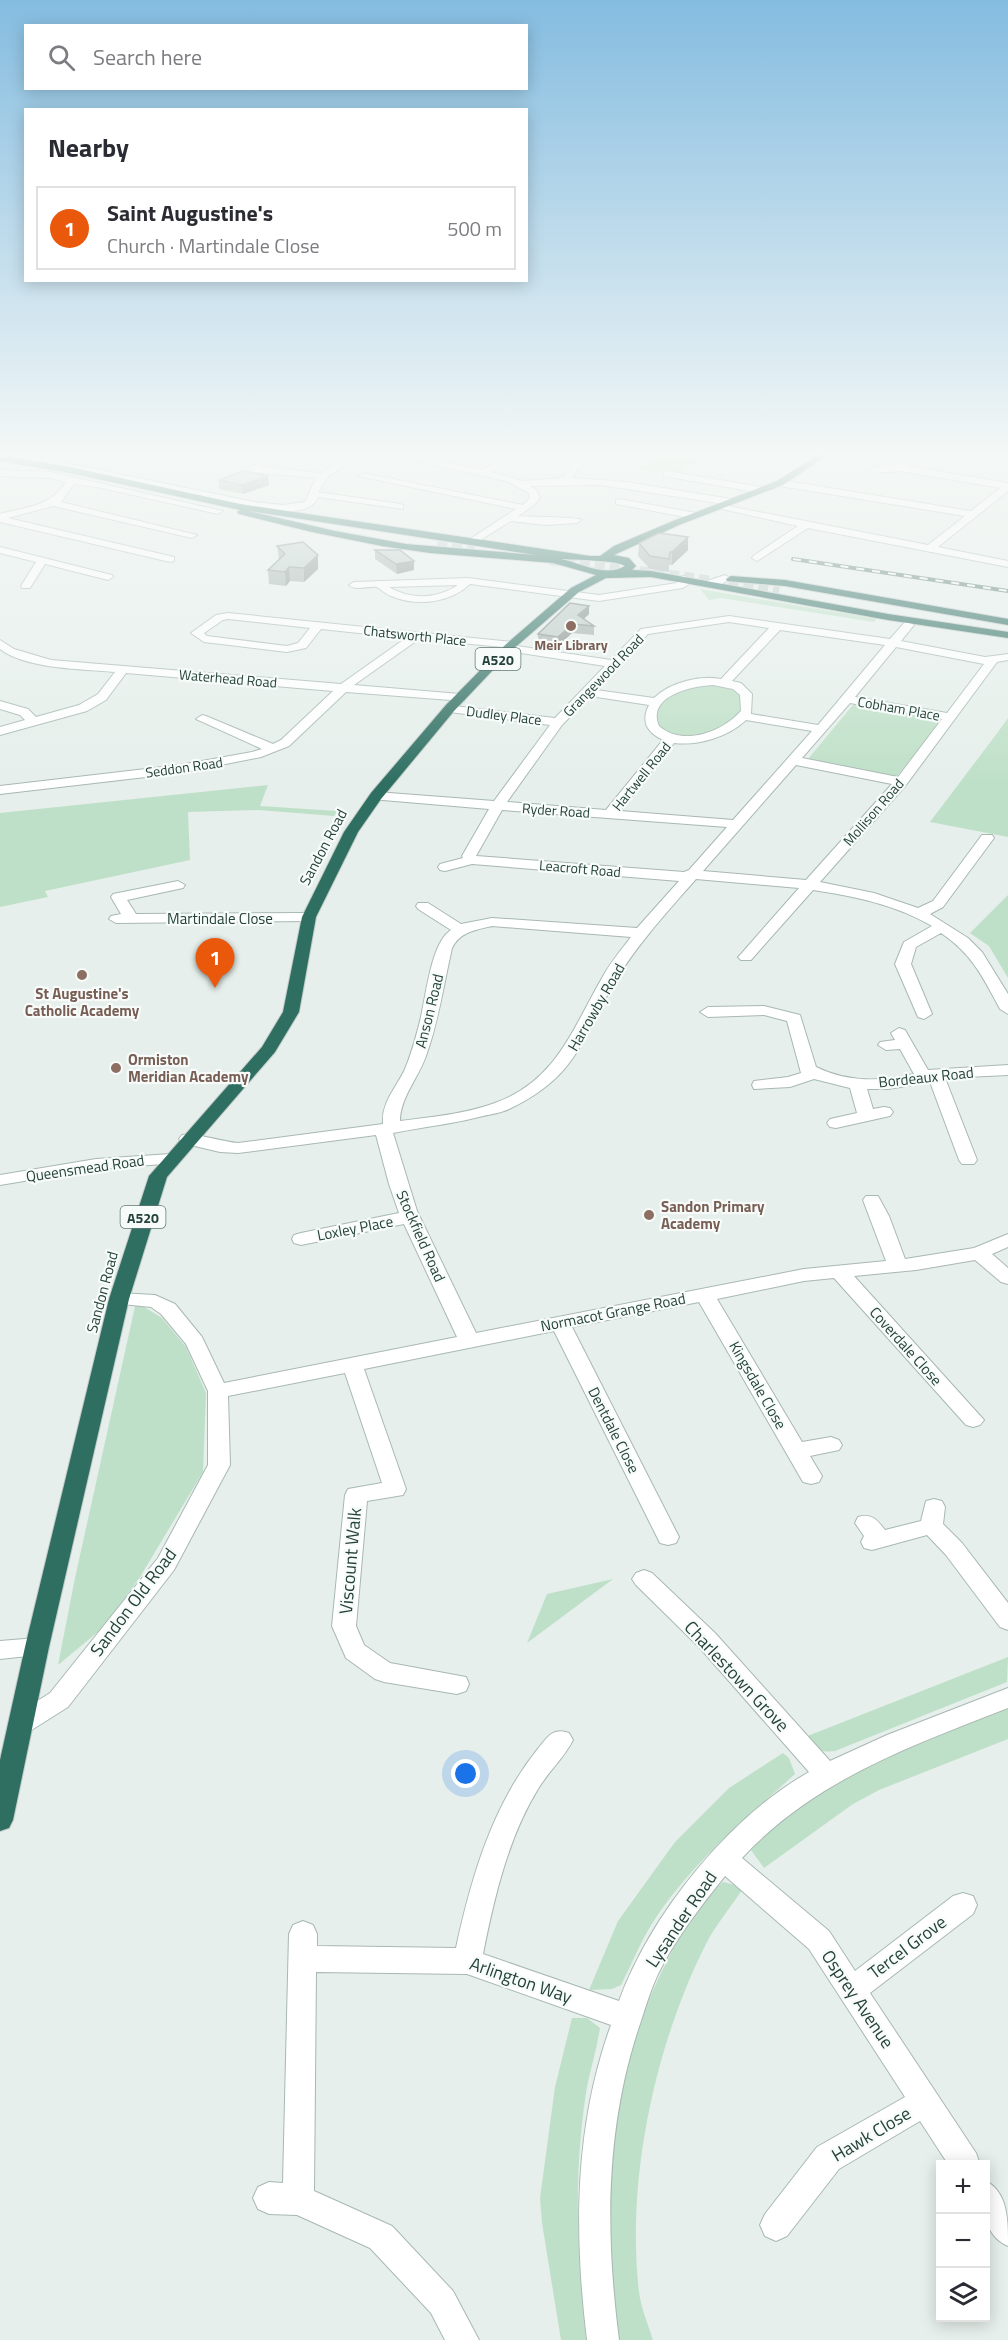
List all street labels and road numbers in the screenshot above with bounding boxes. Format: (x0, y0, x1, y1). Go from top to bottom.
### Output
street label: Chatsworth Place (362, 619, 468, 651)
street label: Grangewood Road (558, 629, 648, 721)
road number: A520 (476, 648, 520, 670)
street label: Waterhead Road (178, 663, 278, 693)
street label: Cobham Place (856, 690, 942, 726)
street label: Dudley Place (465, 700, 543, 730)
street label: Hartwell Road (606, 737, 676, 815)
street label: Seddon Road (144, 751, 224, 783)
street label: Mollison Road (838, 774, 908, 850)
street label: Ryder Road (521, 797, 591, 823)
street label: Sandon Road (293, 805, 353, 889)
street label: Leacroft Road (538, 854, 622, 882)
street label: Martindale Close (167, 907, 273, 930)
street label: Harrowby Road (562, 959, 630, 1055)
street label: Anson Road (409, 971, 449, 1051)
street label: Bordeaux Road (877, 1061, 975, 1093)
street label: Queensmead Road (24, 1148, 146, 1188)
street label: Stockfield Road (391, 1187, 451, 1285)
road number: A520 (120, 1206, 166, 1228)
street label: Loxley Place (315, 1209, 395, 1247)
street label: Sandon Road (80, 1249, 124, 1335)
street label: Normacot Grange Road (539, 1287, 687, 1337)
street label: Coverdale Close (864, 1301, 948, 1391)
street label: Kingsdale Close (723, 1337, 793, 1433)
street label: Dentdale Close (582, 1383, 646, 1477)
street label: Viscount Walk (332, 1506, 368, 1615)
street label: Sandon Old Road (83, 1542, 183, 1662)
street label: Charlestown Grove (678, 1614, 796, 1738)
street label: Lysander Road (639, 1865, 723, 1973)
street label: Tercel Grove (862, 1909, 952, 1985)
street label: Osprey Avenue (815, 1944, 901, 2054)
street label: Arlington Way (466, 1950, 576, 2010)
street label: Hawk Close (826, 2100, 916, 2168)

